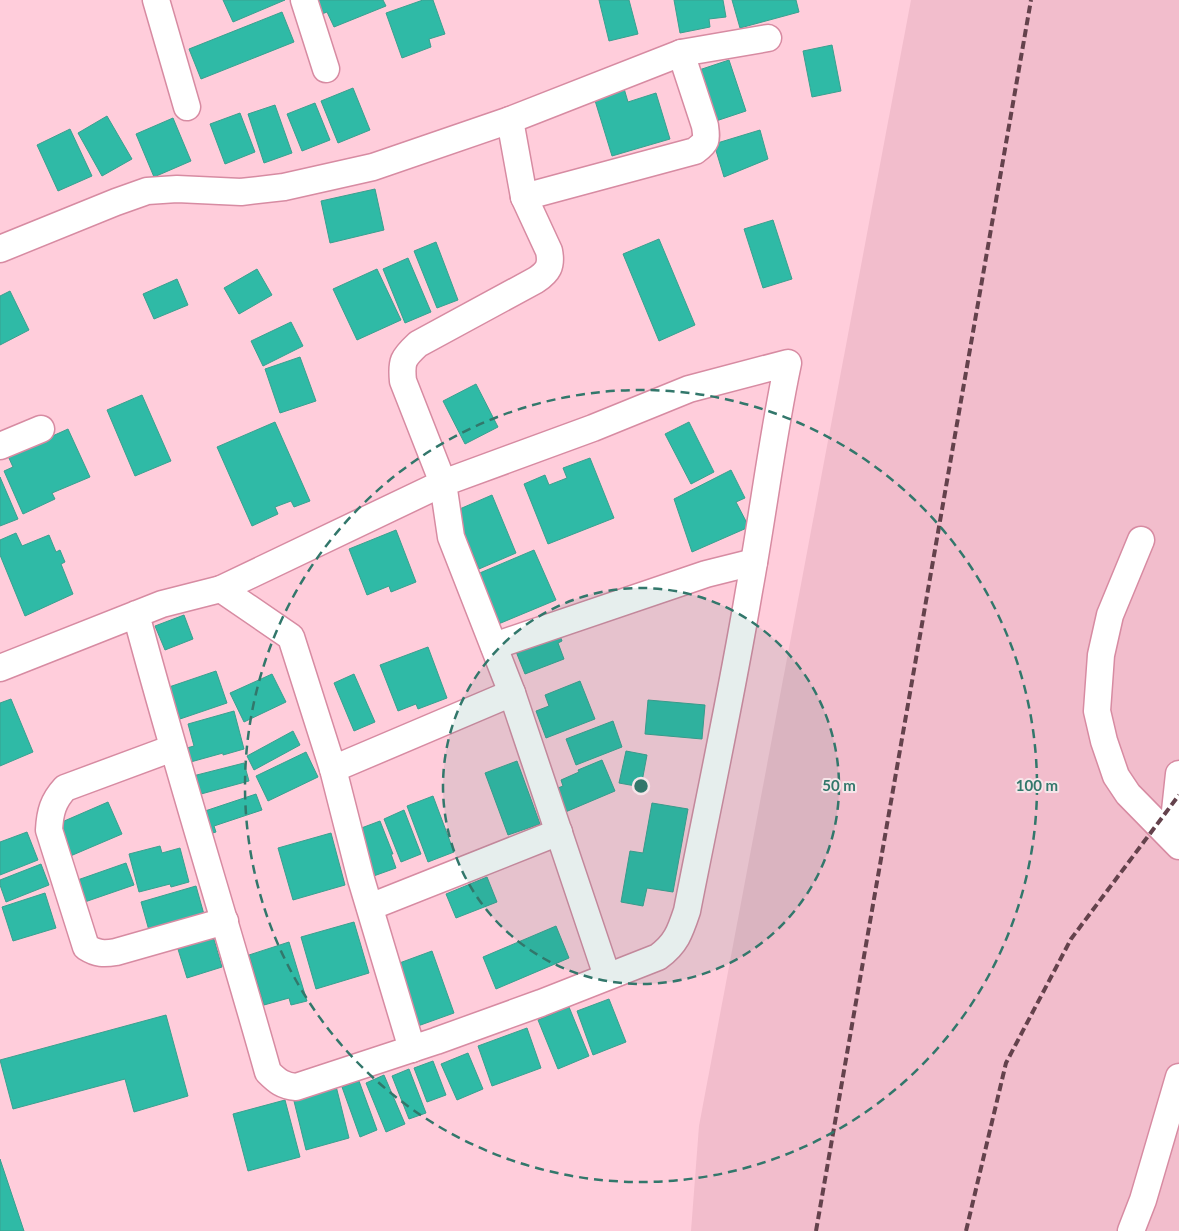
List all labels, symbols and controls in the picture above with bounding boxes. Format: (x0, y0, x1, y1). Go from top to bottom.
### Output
text: 50 m (822, 776, 856, 794)
text: 100 m (1016, 776, 1058, 794)
centre of rings (632, 777, 650, 795)

